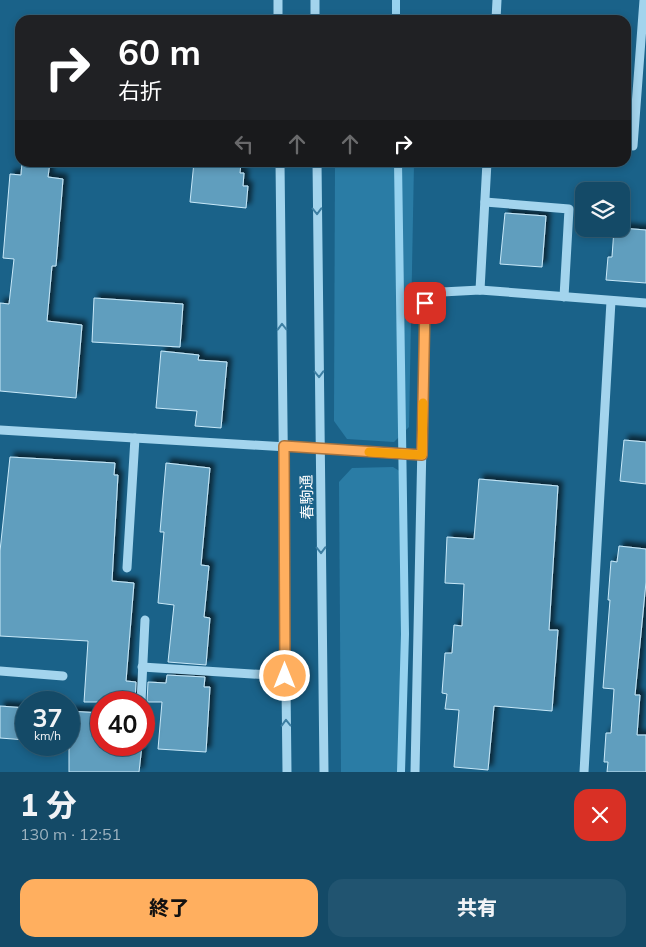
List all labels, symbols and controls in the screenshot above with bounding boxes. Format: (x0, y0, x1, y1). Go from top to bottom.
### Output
text: 60 m (118, 30, 201, 74)
icon: right (35, 35, 100, 100)
text: 右折 (118, 77, 162, 105)
icon: left (230, 130, 258, 158)
icon: ahead (283, 130, 311, 158)
icon: ahead (336, 130, 364, 158)
icon: right (389, 130, 417, 158)
map controls (575, 182, 630, 237)
button: layers (575, 182, 630, 237)
one-way arrow (312, 207, 323, 215)
pin (404, 282, 446, 324)
icon: arrive (411, 289, 439, 317)
one-way arrow (277, 323, 287, 330)
one-way arrow (314, 370, 324, 378)
street label: 春駒通 (297, 474, 316, 520)
one-way arrow (316, 546, 326, 554)
position arrow (258, 649, 310, 701)
speed limit sign: 40 (90, 691, 155, 756)
text: 37 (32, 702, 63, 733)
one-way arrow (281, 719, 291, 727)
text: km/h (34, 728, 61, 743)
text: 1 分 (20, 786, 76, 824)
button: close (574, 789, 626, 841)
text: 130 m · 12:51 (20, 824, 121, 844)
button: 終了 (20, 879, 318, 937)
button: 共有 (328, 879, 626, 937)

